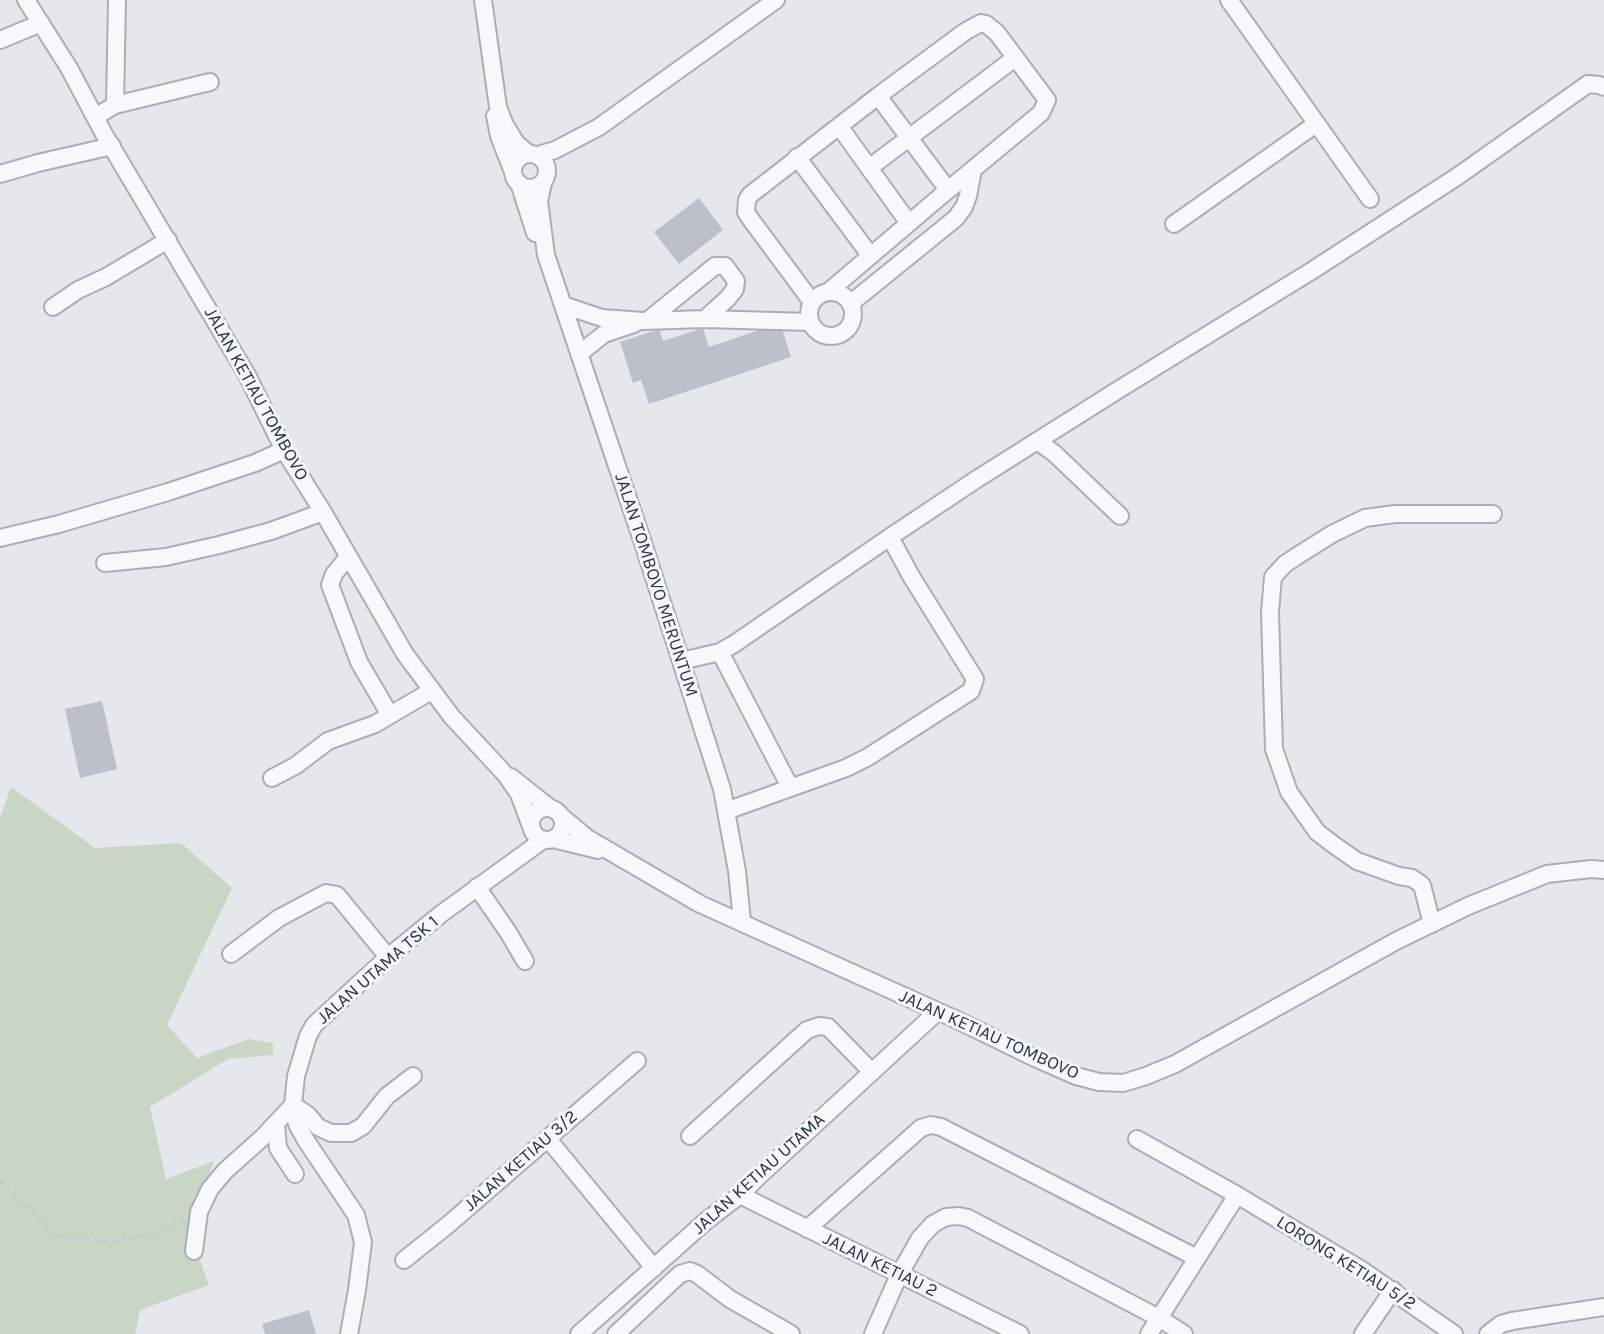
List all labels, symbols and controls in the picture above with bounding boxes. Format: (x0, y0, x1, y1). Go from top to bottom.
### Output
street label: JALAN KETIAU TOMBOVO (199, 304, 313, 484)
street label: JALAN TOMBOVO MERUNTUM (610, 470, 702, 700)
street label: JALAN UTAMA TSK 1 (313, 911, 443, 1029)
street label: JALAN KETIAU TOMBOVO (896, 986, 1082, 1084)
street label: JALAN KETIAU 3/2 (460, 1106, 582, 1216)
street label: JALAN KETIAU UTAMA (688, 1109, 830, 1239)
street label: LORONG KETIAU 5/2 (1272, 1211, 1420, 1315)
street label: JALAN KETIAU 2 (819, 1228, 941, 1302)

